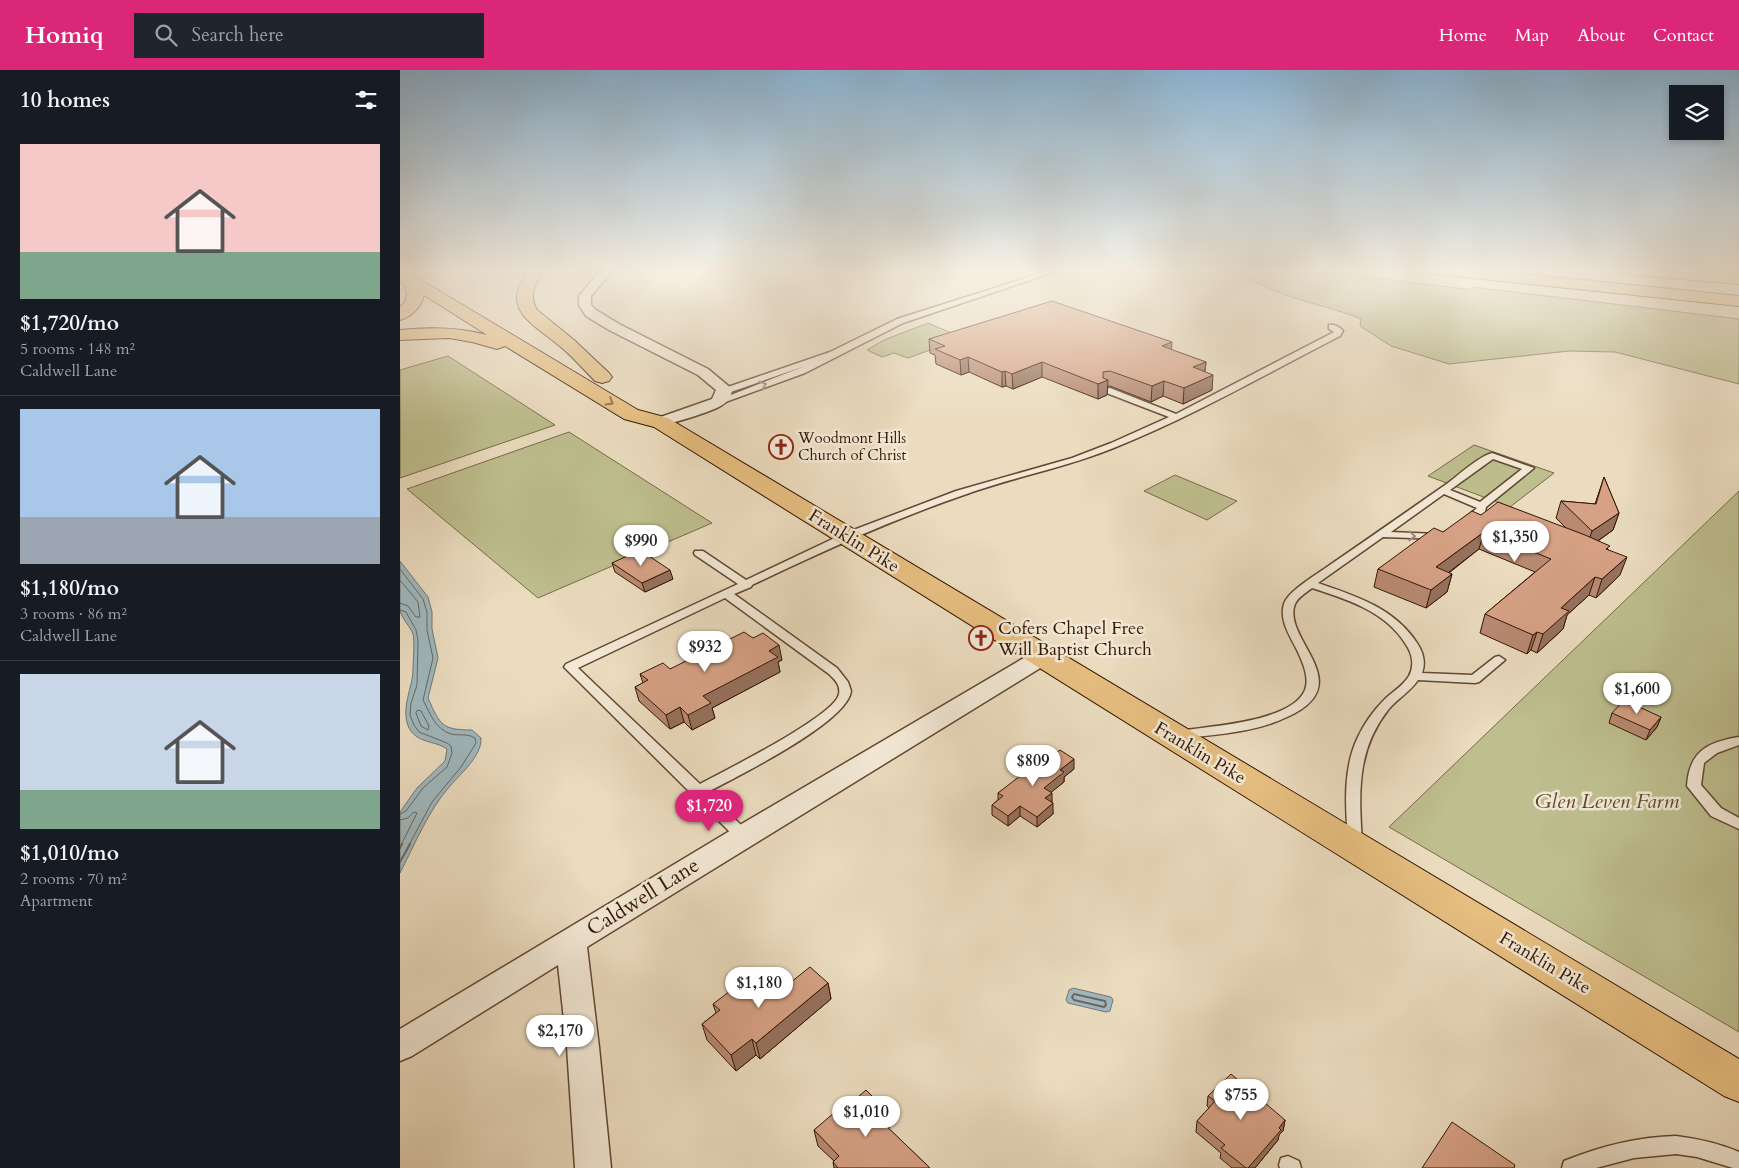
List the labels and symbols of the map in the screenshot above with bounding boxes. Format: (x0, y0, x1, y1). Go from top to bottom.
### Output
one-way arrow (758, 381, 767, 391)
one-way arrow (604, 396, 613, 406)
place label: Woodmont Hills Church of Christ (797, 428, 907, 465)
church icon: Woodmont Hills Church of Christ (768, 434, 794, 460)
street label: Franklin Pike (804, 503, 904, 579)
pin: $1,350 (1474, 520, 1556, 563)
pin: $990 (611, 524, 671, 567)
one-way arrow (1408, 530, 1416, 541)
place label: Cofers Chapel Free Will Baptist Church (997, 616, 1152, 662)
church icon: Cofers Chapel Free Will Baptist Church (968, 625, 994, 651)
pin: $932 (675, 630, 735, 673)
pin: $1,600 (1596, 672, 1678, 715)
street label: Franklin Pike (1150, 716, 1250, 790)
pin: $809 (1003, 744, 1063, 787)
park label: Glen Leven Farm (1535, 787, 1679, 816)
pin: $1,720 (668, 790, 750, 832)
street label: Caldwell Lane (581, 851, 705, 943)
street label: Franklin Pike (1495, 926, 1595, 1000)
pin: $1,180 (718, 966, 800, 1009)
pin: $2,170 (519, 1014, 601, 1057)
pin: $755 (1211, 1078, 1271, 1121)
pin: $1,010 (825, 1096, 907, 1138)

